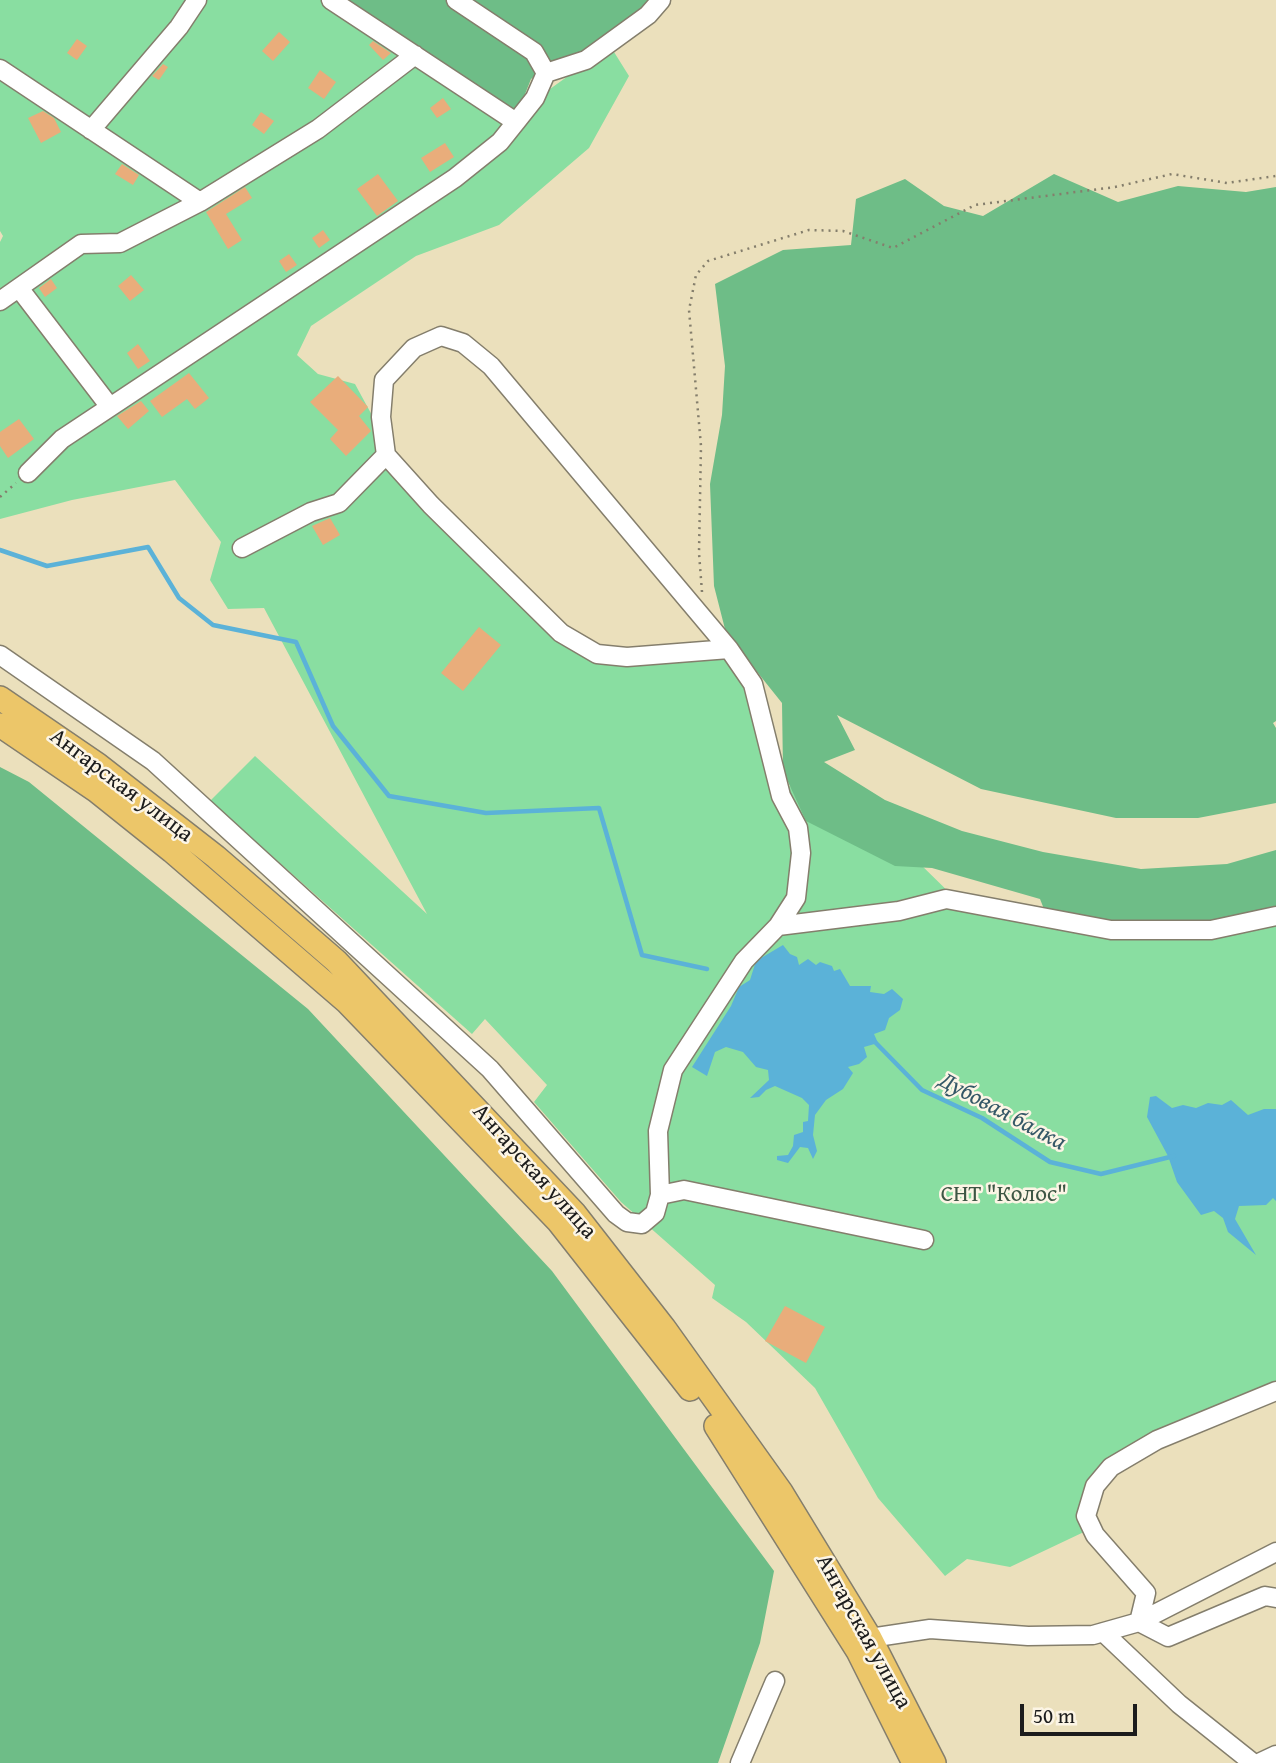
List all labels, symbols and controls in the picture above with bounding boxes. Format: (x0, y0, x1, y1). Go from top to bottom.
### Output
street label: Ангарская улица (44, 723, 198, 849)
water label: Дубовая балка (933, 1066, 1071, 1158)
street label: Ангарская улица (466, 1099, 602, 1245)
park label: СНТ "Колос" (941, 1181, 1067, 1209)
street label: Ангарская улица (809, 1550, 917, 1714)
scale bar (1024, 1690, 1141, 1734)
text: 50 m (1033, 1700, 1075, 1731)

